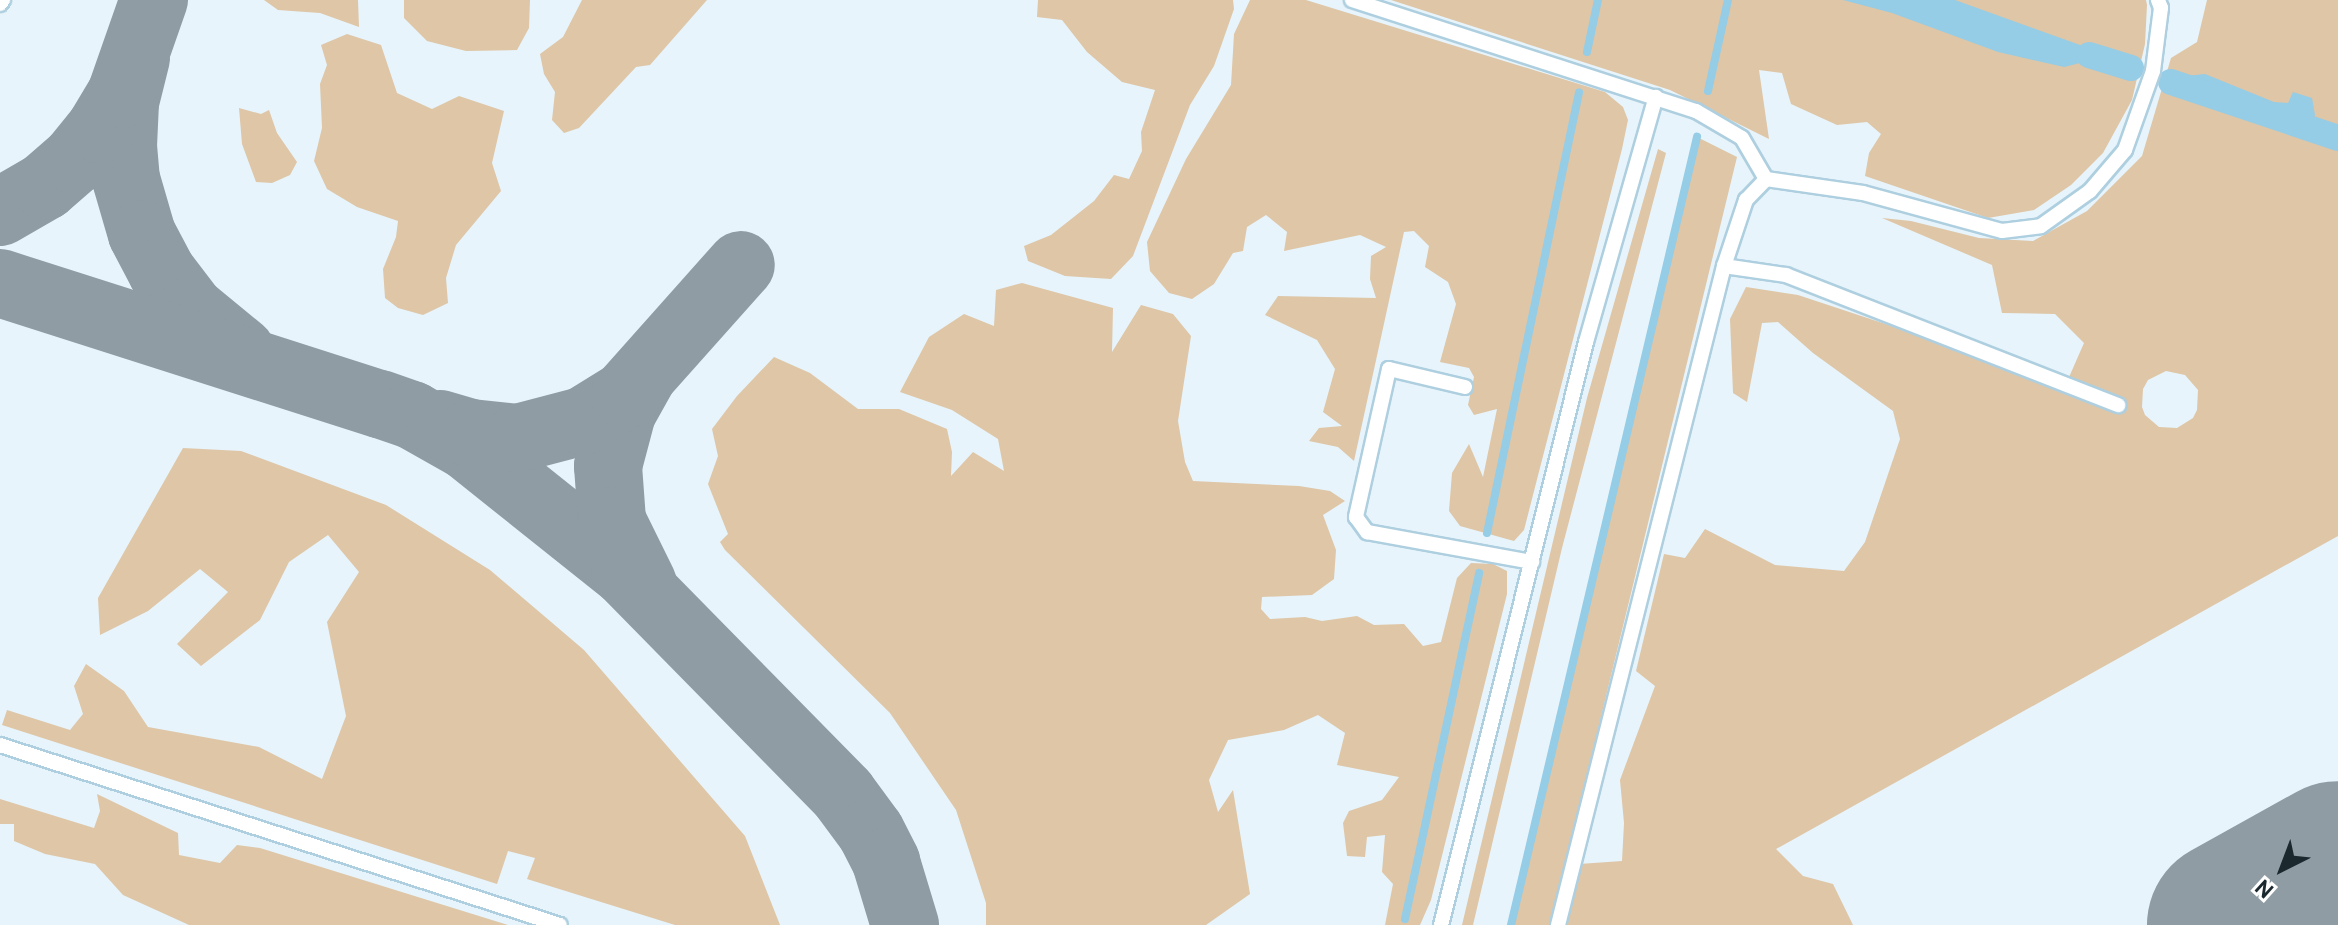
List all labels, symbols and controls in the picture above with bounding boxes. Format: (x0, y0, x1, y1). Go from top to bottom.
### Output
north arrow (2242, 829, 2322, 909)
text: N (2251, 872, 2281, 903)

